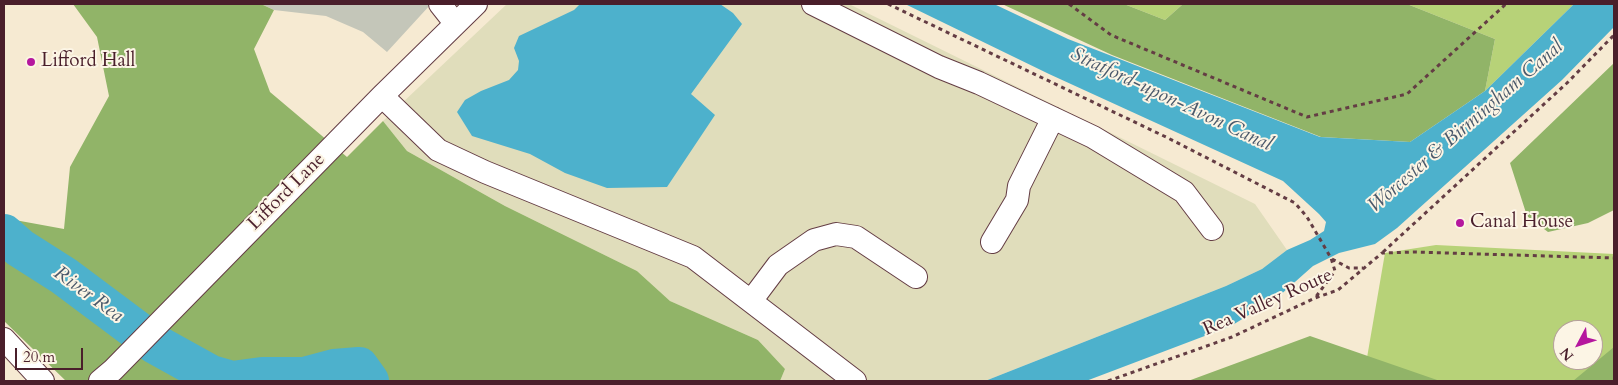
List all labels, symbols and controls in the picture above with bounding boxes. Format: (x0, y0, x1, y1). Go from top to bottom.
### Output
water label: Worcester & Birmingham Canal (1363, 35, 1569, 219)
water label: Stratford-upon-Avon Canal (1066, 43, 1276, 157)
place label: Lifford Hall (41, 51, 135, 73)
marker: Lifford Hall (25, 56, 37, 68)
street label: Lifford Lane (244, 149, 330, 235)
place label: Canal House (1470, 212, 1573, 234)
marker: Canal House (1454, 217, 1466, 229)
water label: River Rea (49, 262, 127, 328)
street label: Rea Valley Route (1200, 264, 1336, 342)
north arrow (1553, 320, 1603, 370)
scale bar (18, 338, 85, 370)
text: N (1556, 344, 1578, 365)
text: 20 m (23, 347, 55, 367)

